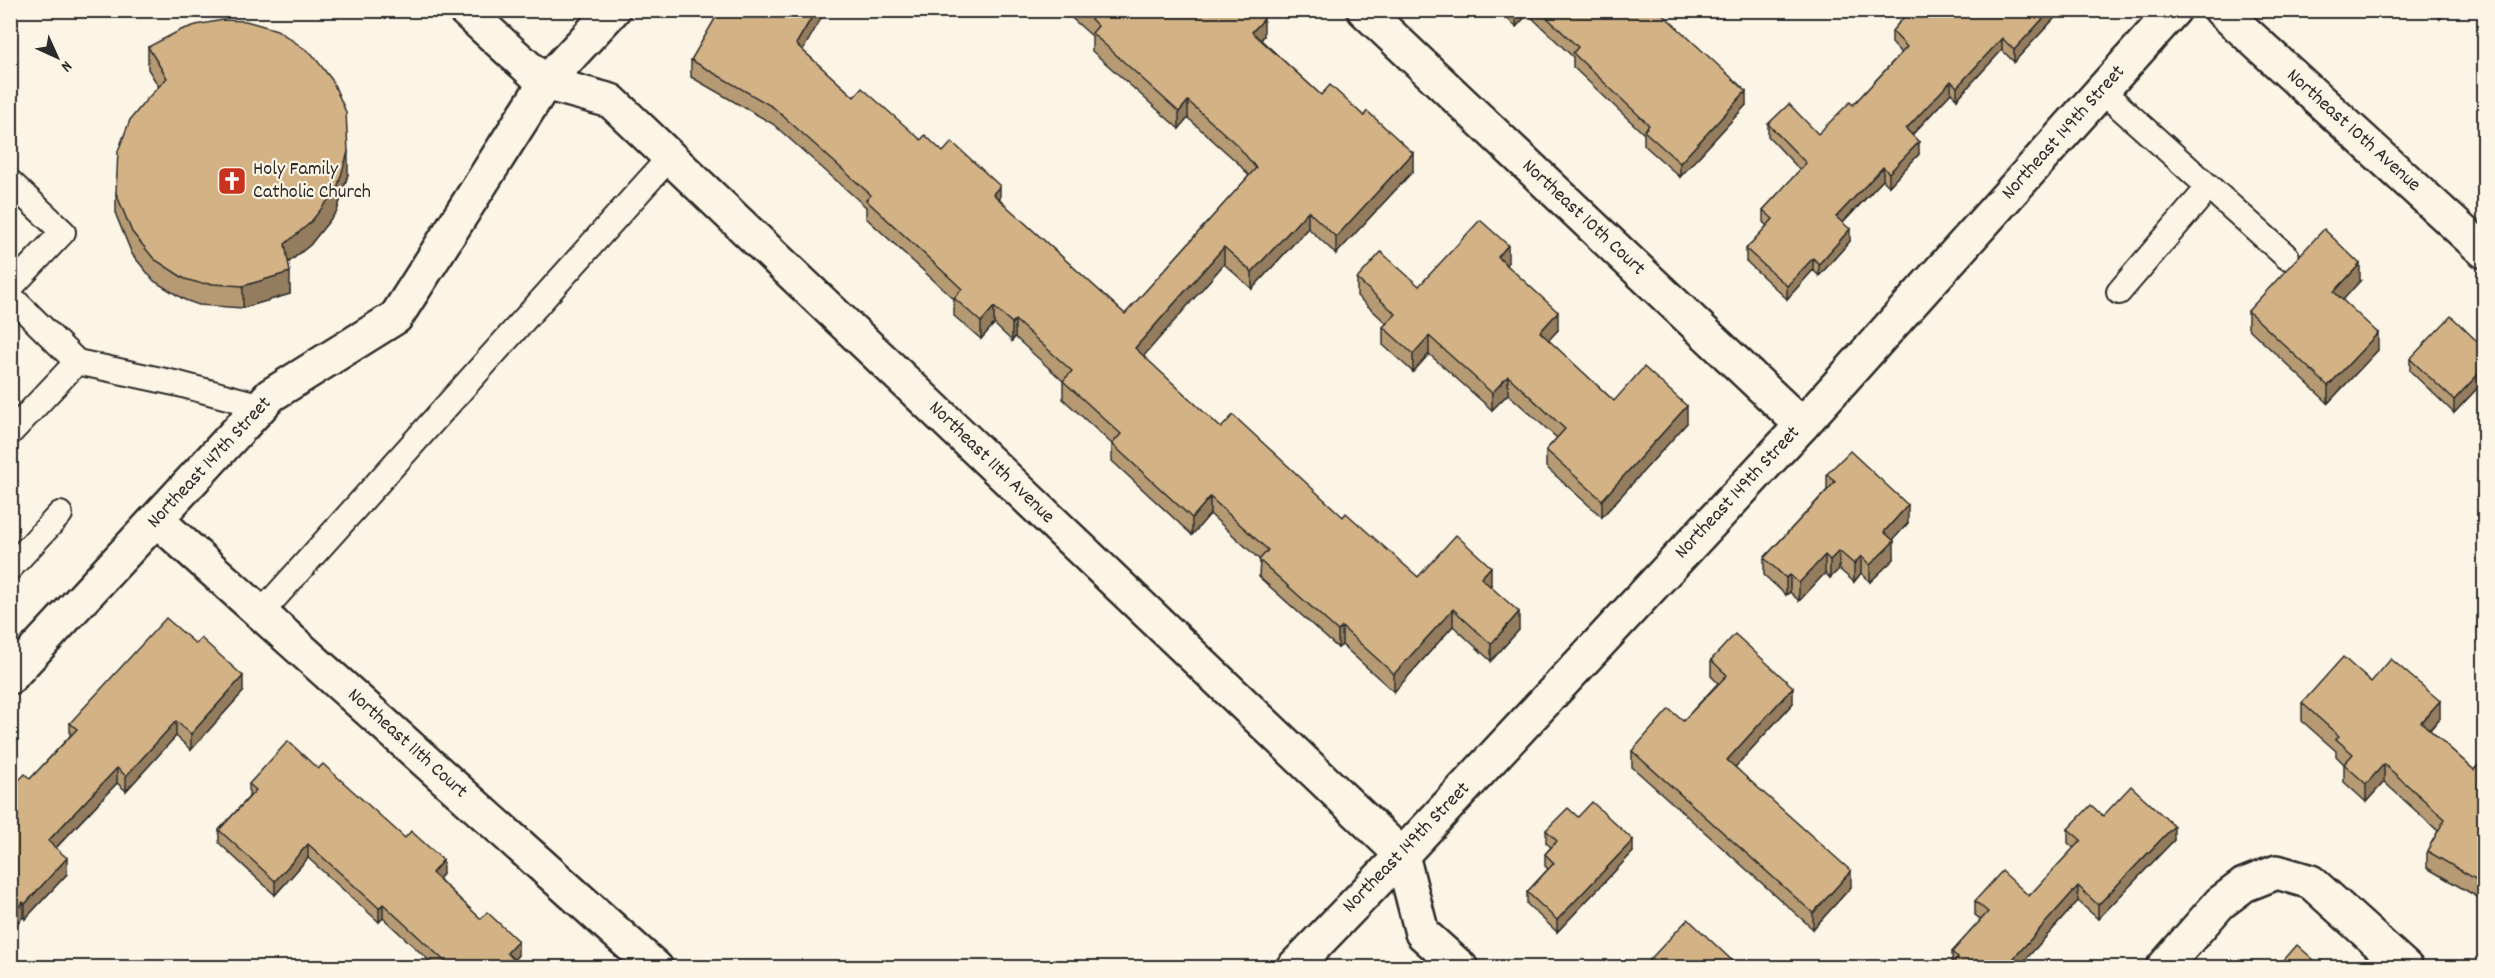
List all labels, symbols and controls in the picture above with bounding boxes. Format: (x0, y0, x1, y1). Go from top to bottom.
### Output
north arrow (27, 27, 87, 87)
text: N (55, 55, 77, 77)
street label: Northeast 149th Street (1996, 59, 2132, 207)
street label: Northeast 10th Avenue (2280, 63, 2427, 199)
street label: Northeast 10th Court (1515, 153, 1651, 283)
place label: Holy Family Catholic Church (253, 156, 371, 207)
church icon: Holy Family Catholic Church (216, 165, 248, 197)
street label: Northeast 147th Street (141, 391, 279, 535)
street label: Northeast 11th Avenue (922, 395, 1061, 531)
street label: Northeast 149th Street (1669, 420, 1807, 566)
street label: Northeast 11th Court (341, 682, 473, 806)
street label: Northeast 149th Street (1337, 776, 1477, 920)

